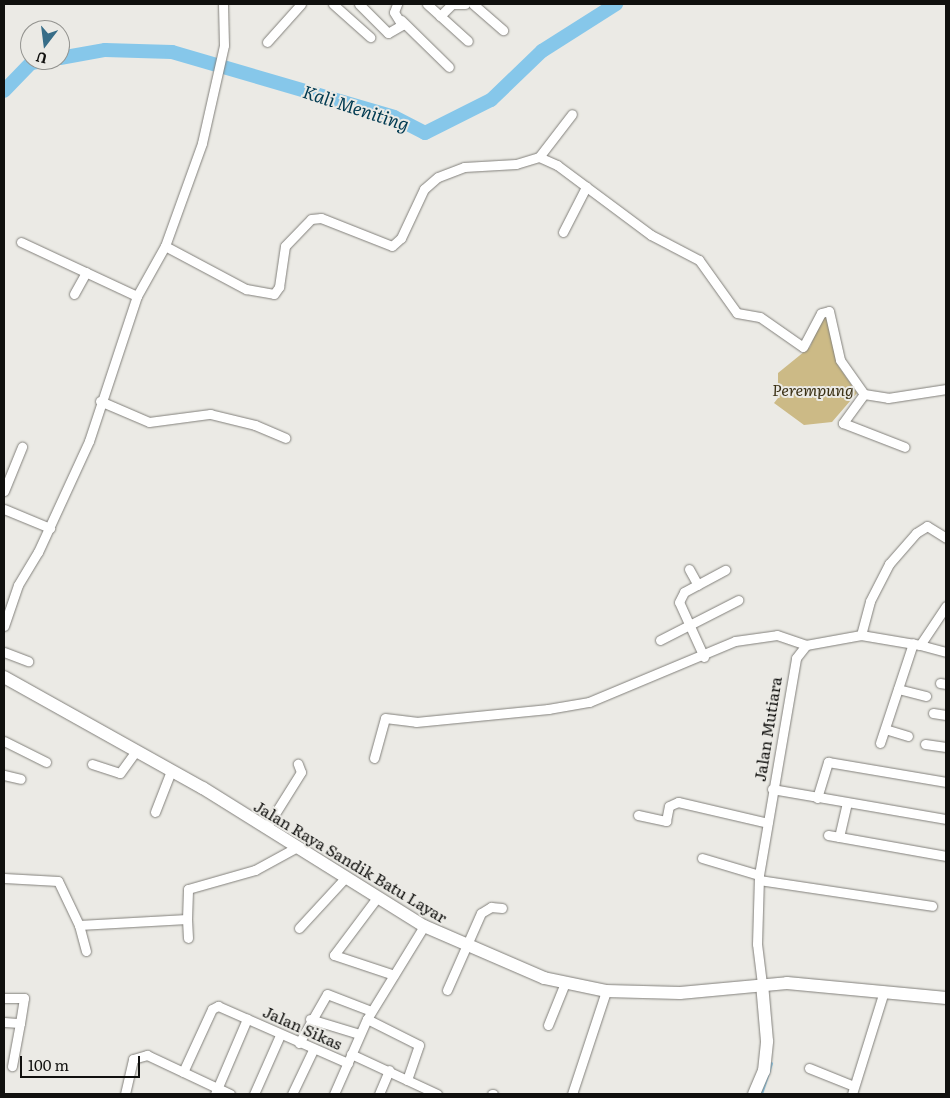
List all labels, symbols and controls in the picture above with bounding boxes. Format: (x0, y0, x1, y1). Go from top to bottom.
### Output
north arrow (20, 20, 70, 70)
text: U (33, 47, 49, 70)
water label: Kali Meniting (300, 81, 412, 135)
park label: Perempung (772, 379, 854, 399)
street label: Jalan Mutiara (749, 675, 785, 783)
street label: Jalan Raya Sandik Batu Layar (251, 796, 451, 926)
street label: Jalan Sikas (260, 1001, 346, 1053)
scale bar (22, 1046, 142, 1078)
text: 100 m (28, 1053, 69, 1076)

